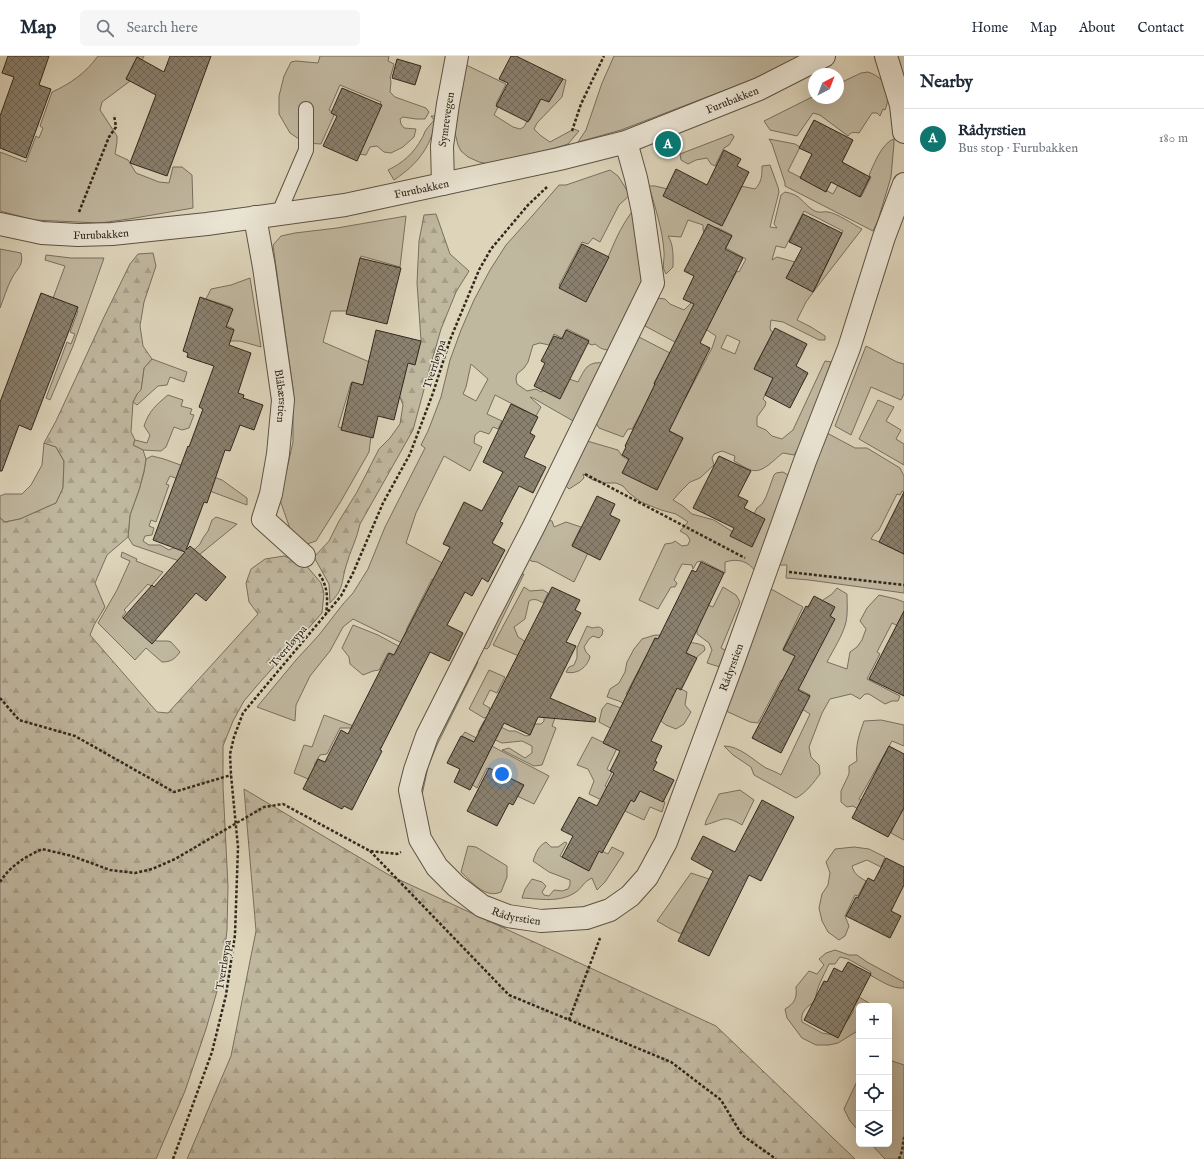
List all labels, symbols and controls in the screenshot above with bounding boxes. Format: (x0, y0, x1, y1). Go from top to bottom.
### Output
search box (80, 10, 360, 46)
text: Map (20, 16, 56, 40)
icon: search (94, 17, 116, 39)
text: Search here (126, 18, 198, 37)
text: Home (972, 19, 1008, 37)
text: Map (1030, 19, 1057, 37)
text: About (1079, 19, 1115, 37)
text: Contact (1137, 19, 1184, 37)
north arrow (808, 68, 844, 104)
text: Nearby (920, 72, 973, 93)
street label: Furubakken (704, 84, 761, 117)
street label: Symrevegen (436, 91, 458, 148)
text: Rådyrstien (958, 121, 1026, 140)
pin: A (655, 129, 681, 159)
text: A (929, 130, 937, 147)
text: 180 m (1159, 130, 1188, 147)
text: Bus stop · Furubakken (958, 140, 1078, 157)
street label: Furubakken (393, 177, 450, 202)
street label: Furubakken (73, 226, 130, 243)
street label: Tverrløypa (420, 338, 449, 391)
street label: Blåbærstien (271, 368, 289, 423)
street label: Tverrløypa (267, 623, 311, 671)
street label: Rådyrstien (717, 642, 747, 693)
your location (492, 764, 512, 784)
street label: Rådyrstien (489, 904, 542, 929)
street label: Tverrløypa (213, 939, 235, 991)
map controls (856, 1003, 892, 1147)
button: + (856, 1003, 892, 1039)
button: − (856, 1039, 892, 1075)
button: locate (856, 1075, 892, 1111)
button: layers (856, 1111, 892, 1147)

